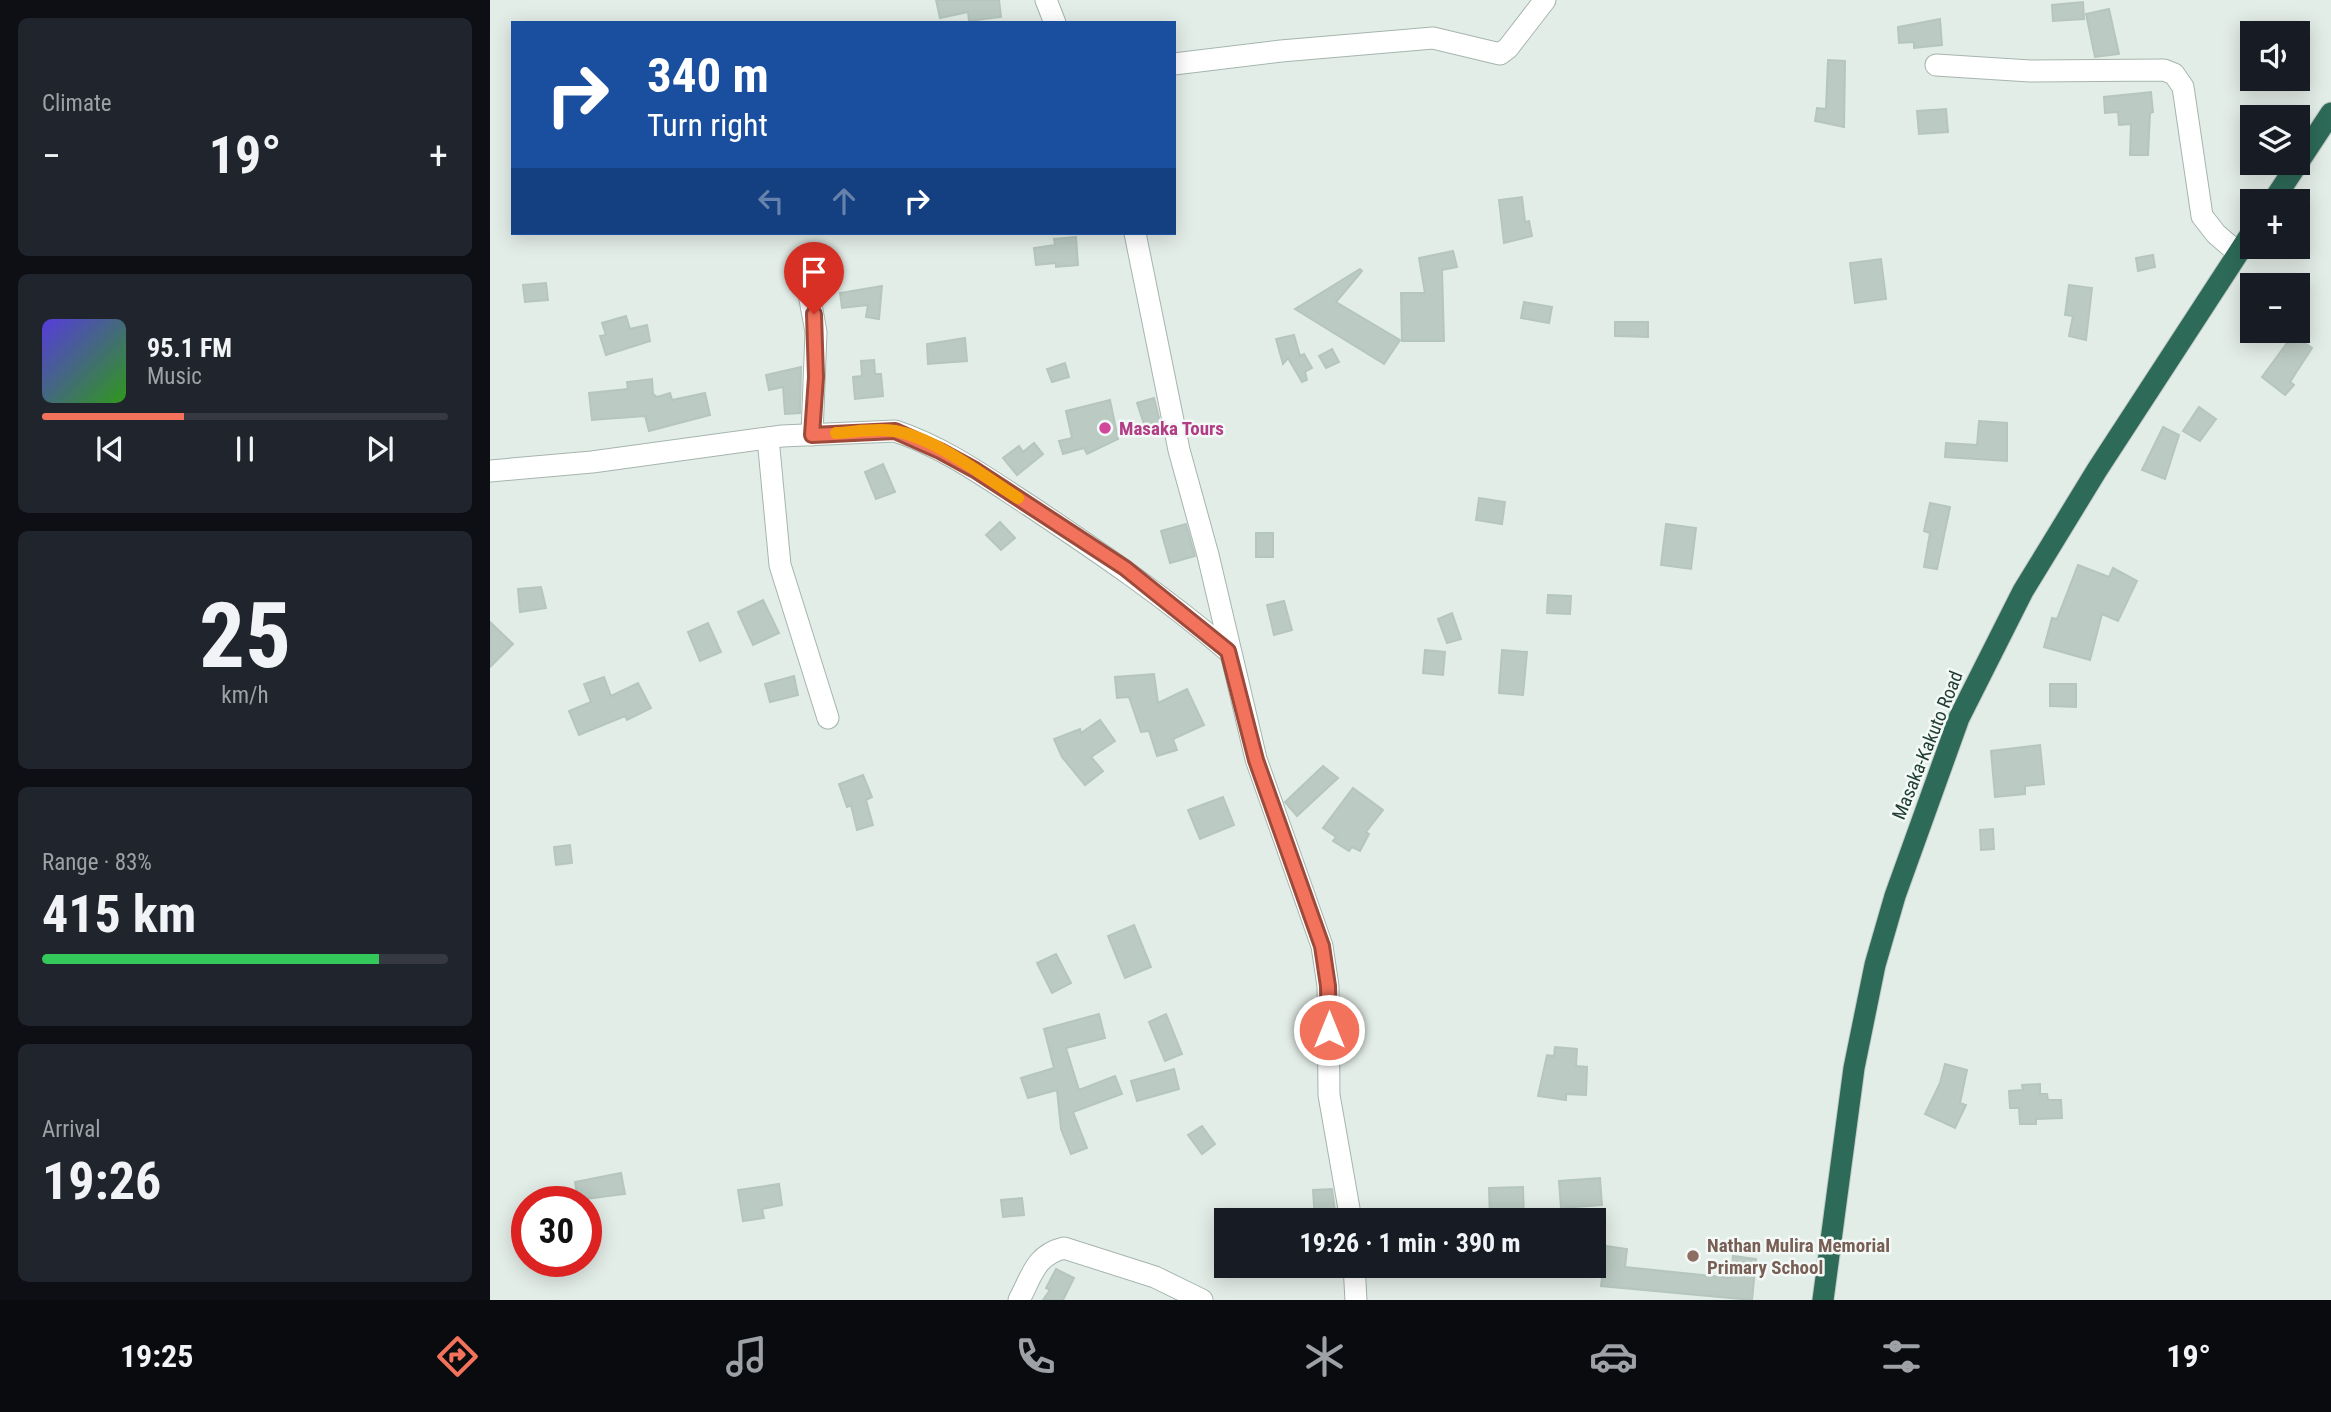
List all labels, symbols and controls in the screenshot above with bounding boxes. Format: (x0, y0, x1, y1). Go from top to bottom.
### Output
map controls (2240, 21, 2310, 343)
button: sound (2240, 21, 2310, 91)
text: 340 m (647, 47, 769, 104)
icon: right (532, 49, 623, 140)
text: Climate (42, 90, 112, 117)
button: layers (2240, 105, 2310, 175)
text: Turn right (647, 106, 768, 144)
text: 19° (209, 125, 281, 186)
text: − (42, 134, 61, 178)
text: + (429, 134, 448, 178)
icon: left (752, 182, 790, 220)
icon: ahead (825, 182, 863, 220)
icon: right (898, 182, 936, 220)
button: + (2240, 189, 2310, 259)
pin (784, 242, 844, 314)
icon: arrive (795, 253, 833, 291)
button: − (2240, 273, 2310, 343)
text: 95.1 FM (147, 333, 232, 363)
text: Music (147, 363, 202, 390)
place label: Masaka Tours (1119, 417, 1224, 440)
marker: Masaka Tours (1097, 420, 1113, 436)
icon: previous (91, 430, 129, 468)
icon: pause (226, 430, 264, 468)
icon: next (361, 430, 399, 468)
text: 25 (199, 583, 291, 689)
street label: Masaka-Kakuto Road (1887, 667, 1968, 823)
text: km/h (221, 682, 269, 709)
text: Range · 83% (42, 849, 152, 876)
text: 415 km (42, 884, 196, 945)
position arrow (1292, 993, 1366, 1067)
text: Arrival (42, 1116, 101, 1143)
text: 19:26 (42, 1151, 161, 1212)
speed limit sign: 30 (511, 1186, 602, 1277)
text: 19:26 · 1 min · 390 m (1300, 1228, 1520, 1258)
place label: Nathan Mulira Memorial Primary School (1707, 1234, 1890, 1279)
marker: Nathan Mulira Memorial Primary School (1685, 1248, 1701, 1264)
icon: directions (433, 1332, 482, 1381)
icon: music (722, 1332, 771, 1381)
icon: phone (1011, 1332, 1060, 1381)
icon: climate (1300, 1332, 1349, 1381)
icon: car (1589, 1332, 1638, 1381)
icon: filters (1877, 1332, 1926, 1381)
text: 19:25 (120, 1337, 193, 1375)
text: 19° (2166, 1337, 2211, 1375)

